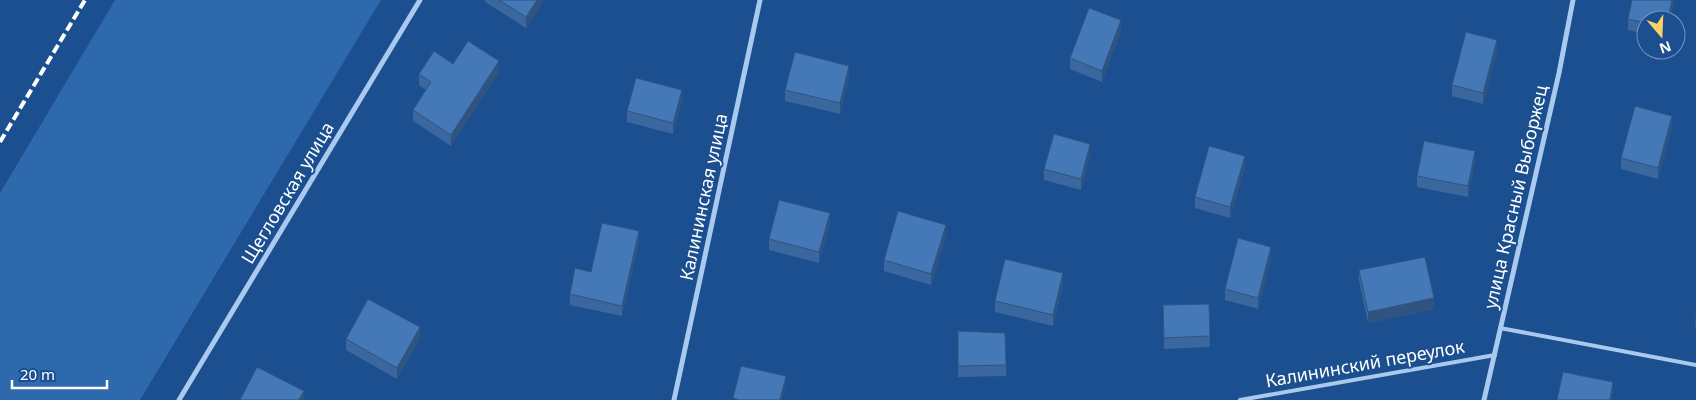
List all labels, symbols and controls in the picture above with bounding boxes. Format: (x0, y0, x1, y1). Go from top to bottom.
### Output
north arrow (1636, 10, 1686, 60)
text: N (1657, 37, 1674, 59)
street label: улица Красный Выборжец (1478, 83, 1552, 311)
street label: Калининская улица (674, 111, 732, 283)
street label: Щегловская улица (235, 117, 339, 268)
street label: Калининский переулок (1263, 334, 1467, 392)
scale bar (12, 358, 108, 390)
text: 20 m (20, 364, 55, 384)

